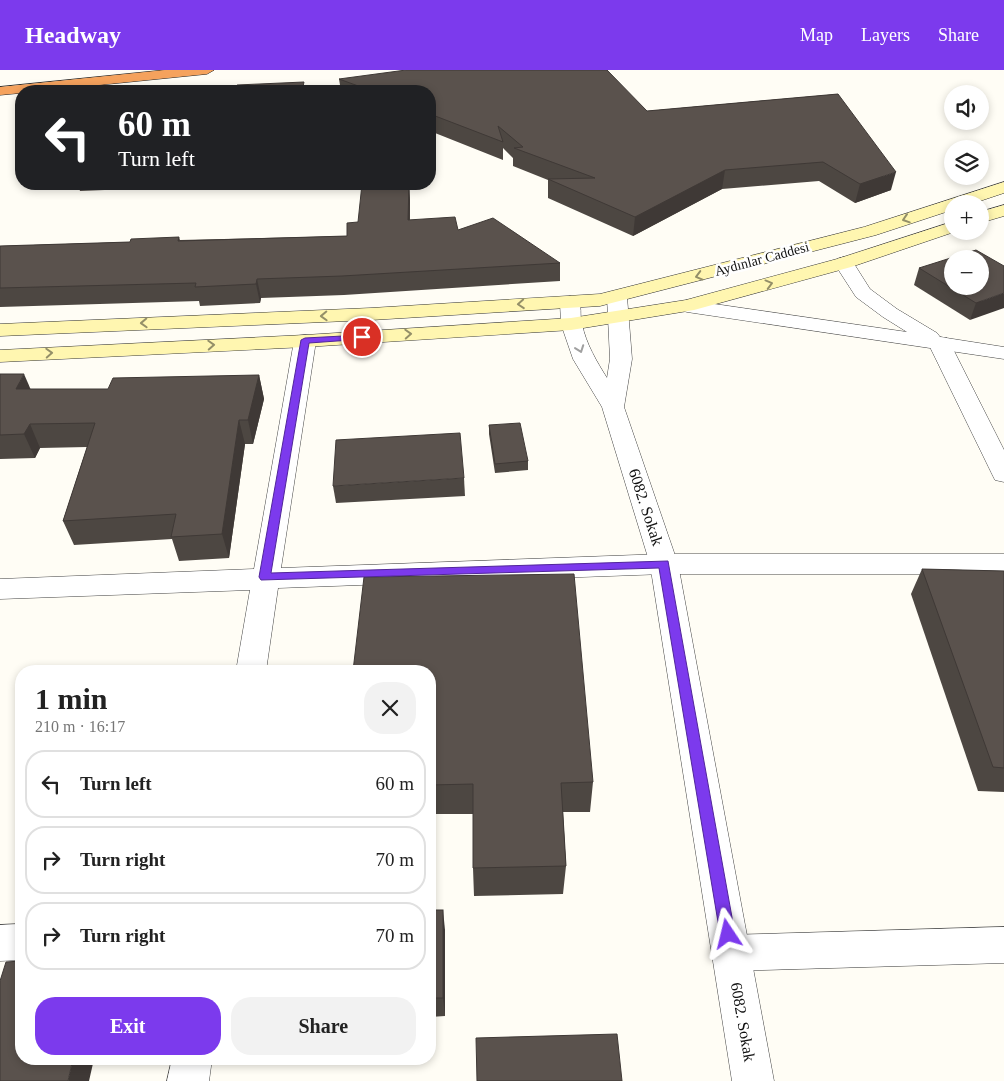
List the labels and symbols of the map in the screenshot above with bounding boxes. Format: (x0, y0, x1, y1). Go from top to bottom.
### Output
one-way arrow (902, 214, 911, 224)
street label: Aydınlar Caddesi (713, 239, 811, 279)
one-way arrow (694, 270, 703, 281)
one-way arrow (765, 279, 773, 289)
one-way arrow (517, 299, 525, 310)
one-way arrow (320, 310, 328, 321)
pin (341, 316, 383, 358)
one-way arrow (140, 318, 148, 328)
one-way arrow (404, 329, 412, 340)
one-way arrow (207, 340, 215, 351)
one-way arrow (574, 344, 584, 352)
one-way arrow (45, 348, 53, 359)
street label: 6082. Sokak (626, 466, 666, 548)
position arrow (701, 907, 753, 959)
street label: 6082. Sokak (728, 981, 758, 1063)

